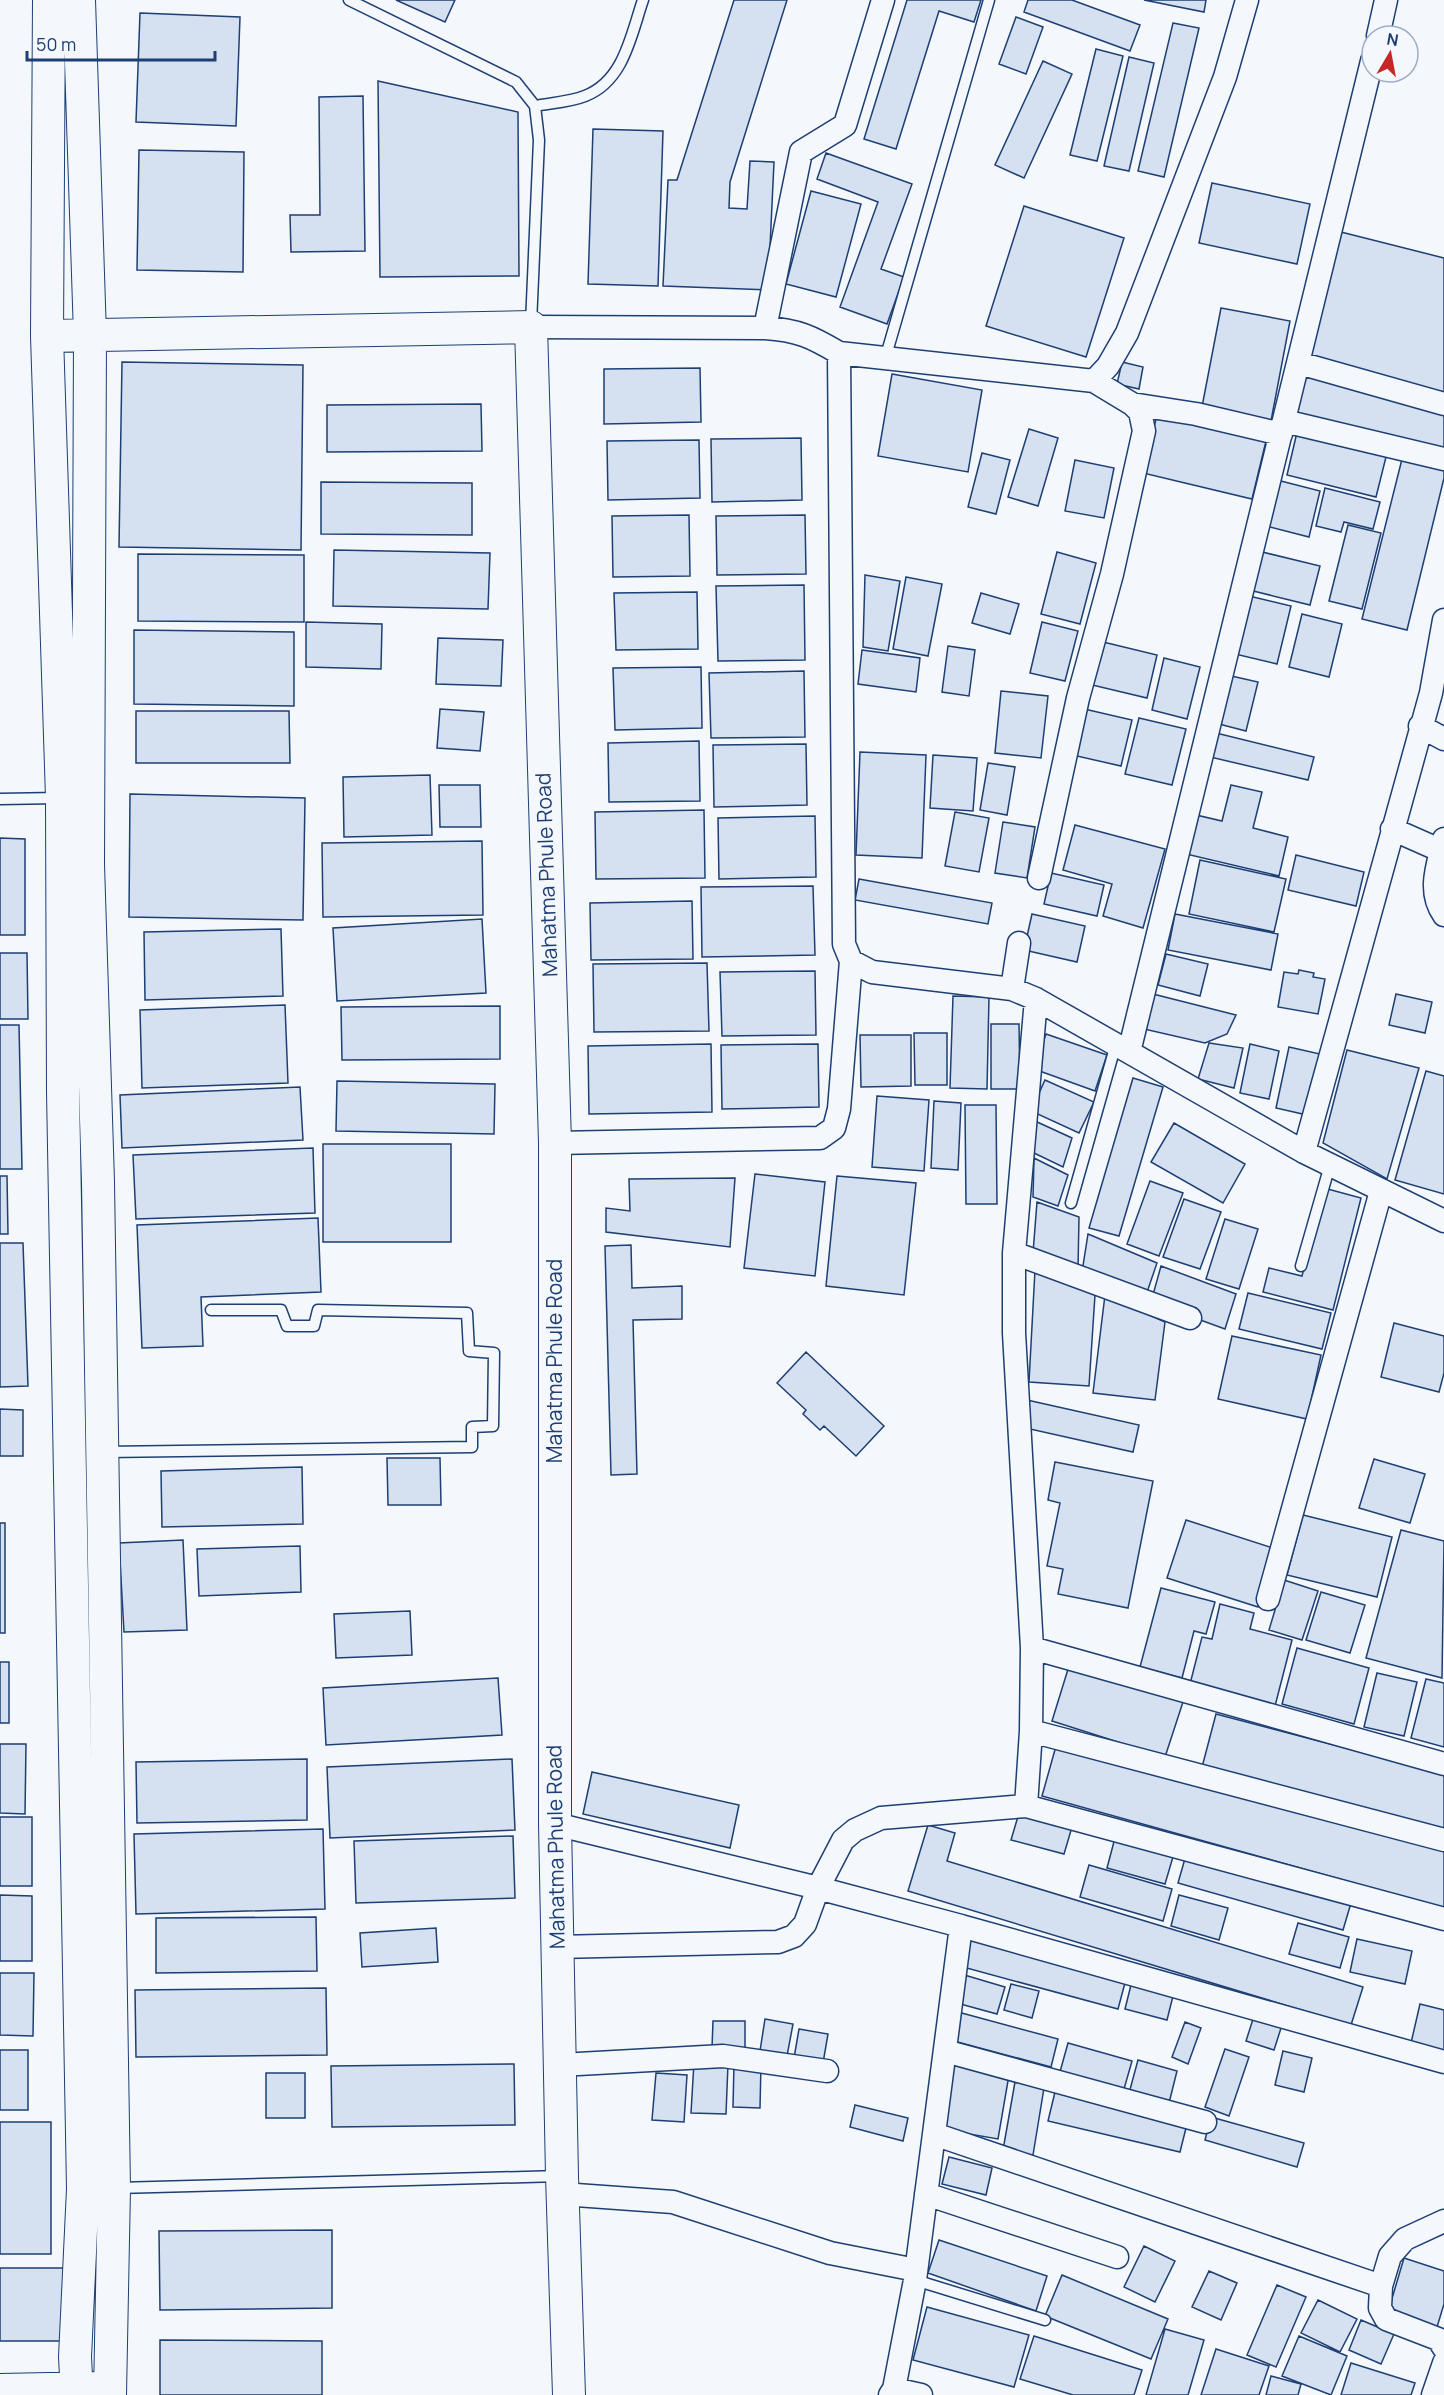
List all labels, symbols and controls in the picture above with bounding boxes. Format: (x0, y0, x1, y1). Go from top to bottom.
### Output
scale bar (27, 24, 214, 62)
north arrow (1360, 24, 1420, 84)
text: N (1385, 27, 1400, 51)
text: 50 m (36, 32, 76, 56)
street label: Mahatma Phule Road (528, 772, 564, 978)
street label: Mahatma Phule Road (540, 1259, 568, 1463)
street label: Mahatma Phule Road (539, 1745, 571, 1949)

